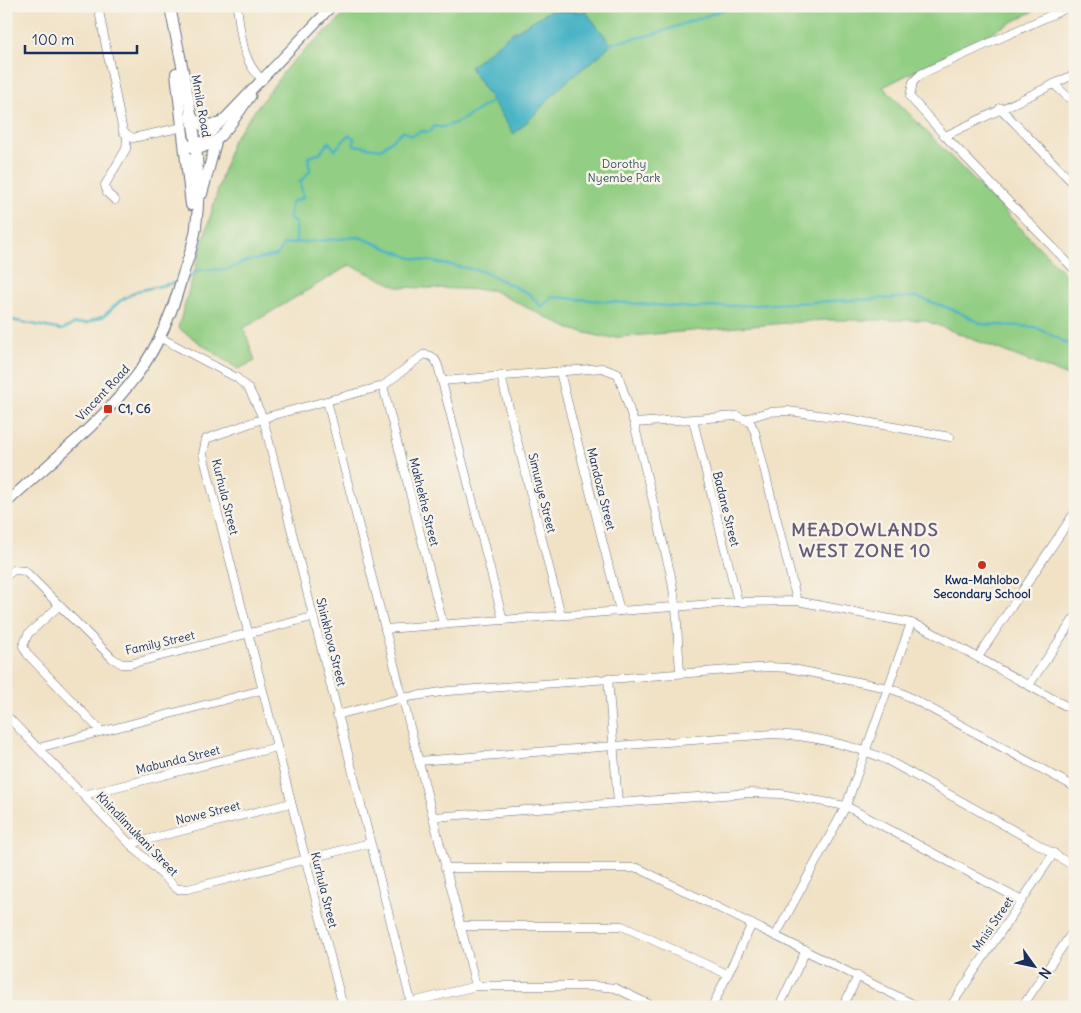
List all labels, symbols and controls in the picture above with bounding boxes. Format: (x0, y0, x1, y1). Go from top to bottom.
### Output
scale bar (25, 22, 138, 54)
text: 100 m (32, 30, 74, 49)
street label: Mmila Road (189, 73, 214, 138)
park label: Dorothy Nyembe Park (588, 156, 660, 185)
street label: Vincent Road (73, 361, 132, 424)
place label: C1, C6 (118, 401, 151, 416)
marker: C1, C6 (102, 403, 114, 415)
street label: Mandoza Street (584, 446, 619, 532)
street label: Simunye Street (525, 451, 560, 534)
street label: Makhekhe Street (406, 456, 443, 548)
street label: Kurhula Street (209, 457, 242, 536)
street label: Badane Street (710, 470, 743, 548)
district label: MEADOWLANDS WEST ZONE 10 (791, 518, 939, 562)
marker: Kwa-Mahlobo Secondary School (976, 559, 988, 571)
place label: Kwa-Mahlobo Secondary School (933, 572, 1031, 602)
street label: Shinkhova Street (313, 596, 350, 688)
street label: Family Street (124, 627, 196, 658)
street label: Mabunda Street (134, 742, 221, 777)
street label: Khindlimukani Street (93, 788, 181, 879)
street label: Nowe Street (174, 797, 242, 828)
street label: Kurhula Street (308, 850, 341, 929)
street label: Mnisi Street (969, 894, 1016, 954)
north arrow (1008, 940, 1058, 990)
text: N (1035, 964, 1055, 982)

